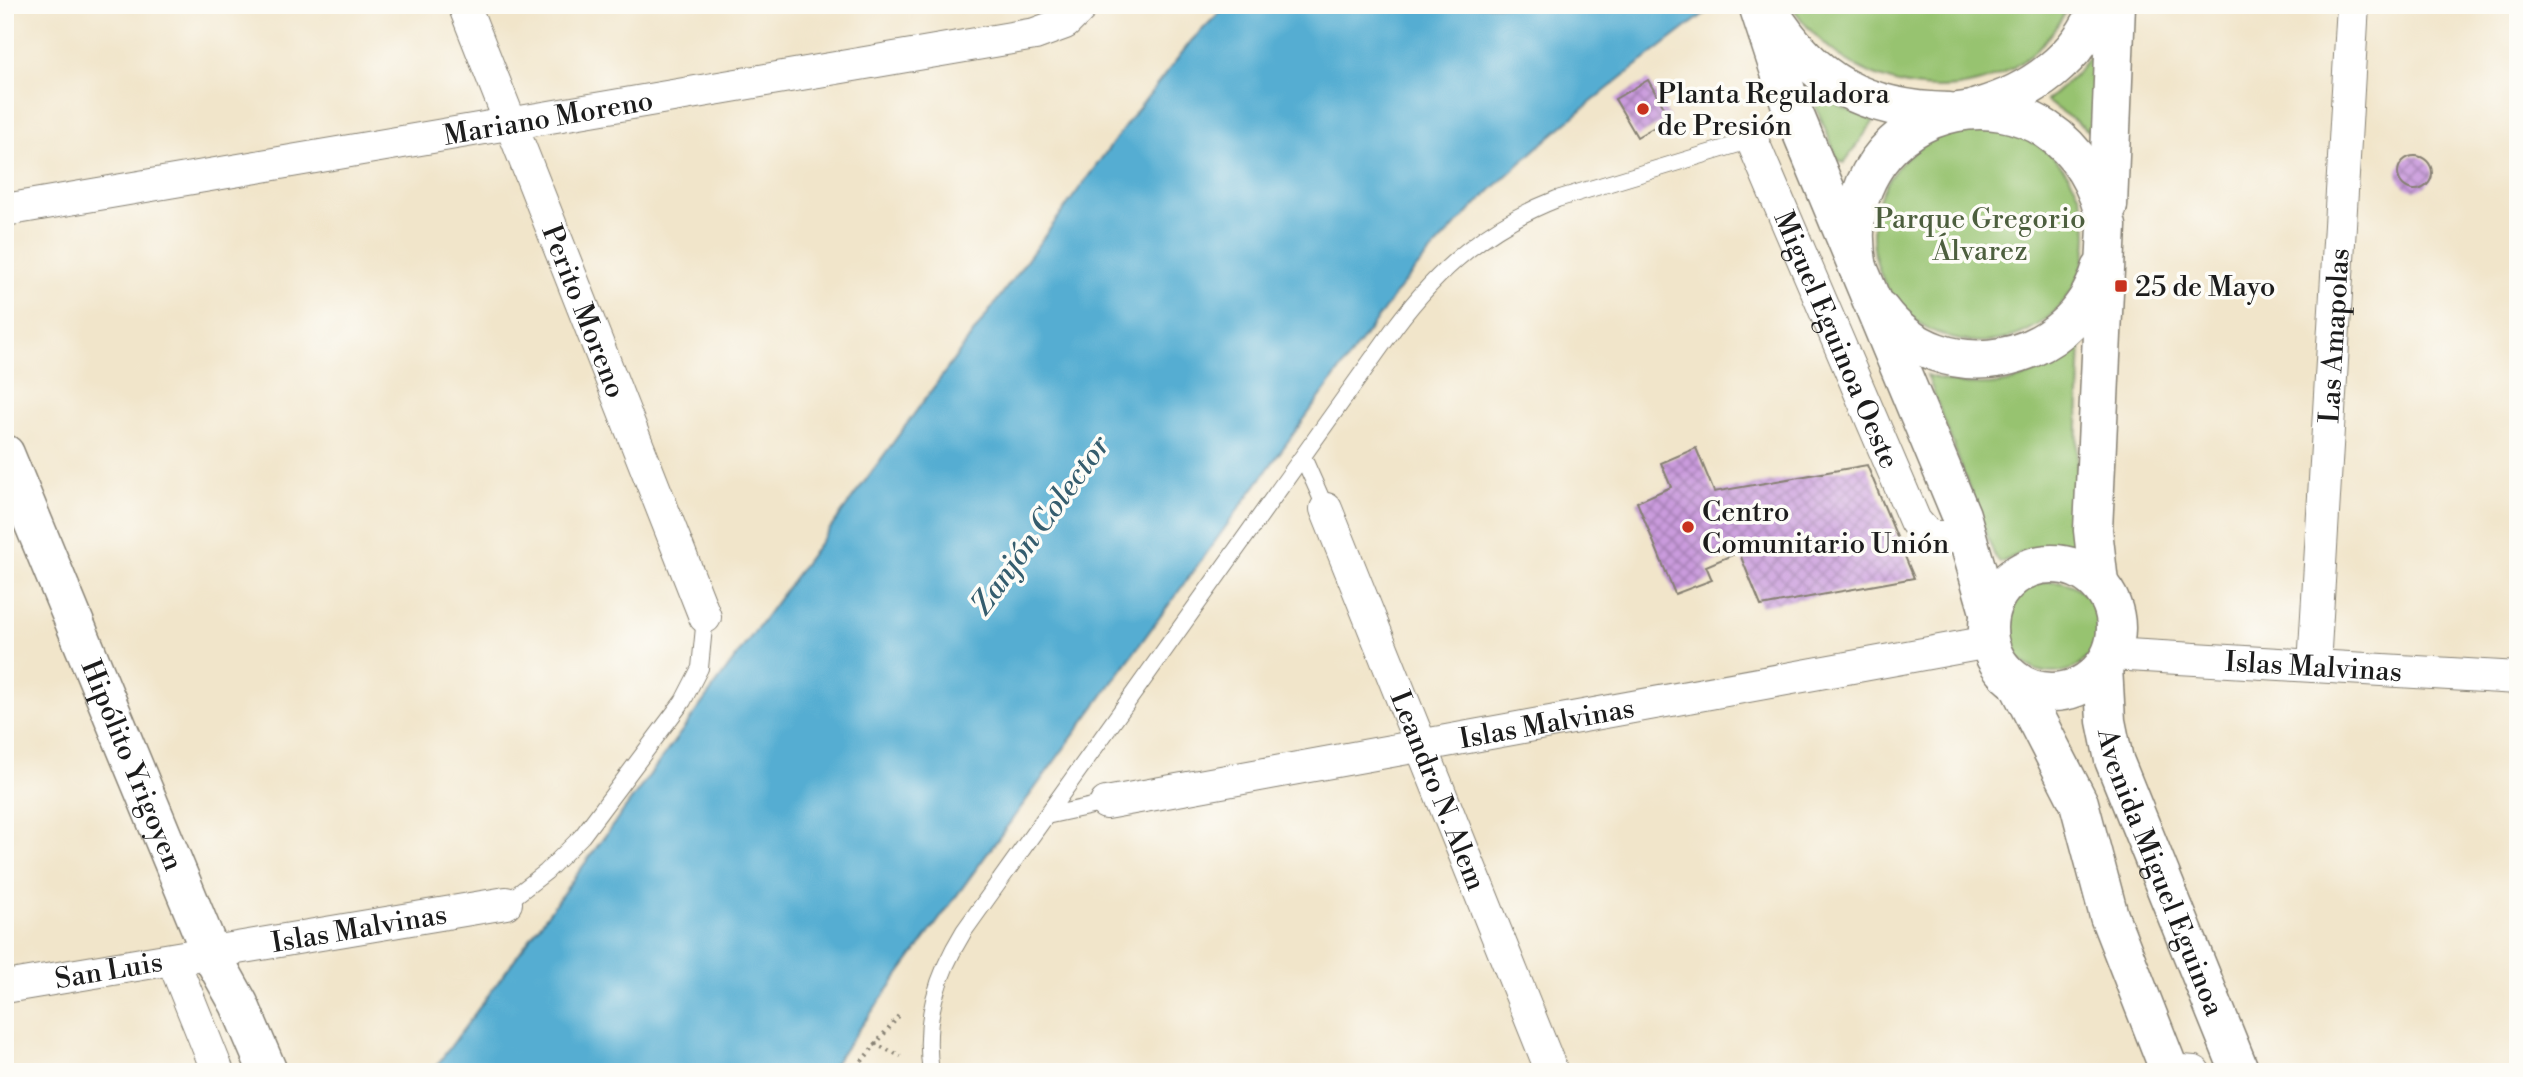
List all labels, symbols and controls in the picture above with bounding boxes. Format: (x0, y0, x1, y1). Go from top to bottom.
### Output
place label: Planta Reguladora de Presión (1657, 77, 1890, 144)
street label: Mariano Moreno (441, 84, 656, 154)
marker: Planta Reguladora de Presión (1635, 101, 1651, 117)
park label: Parque Gregorio Álvarez (1874, 202, 2086, 269)
street label: Miguel Eguinoa Oeste (1765, 206, 1906, 474)
street label: Perito Moreno (533, 220, 633, 403)
street label: Las Amapolas (2312, 247, 2358, 424)
place label: 25 de Mayo (2135, 270, 2275, 305)
marker: 25 de Mayo (2113, 278, 2129, 294)
water label: Zanjón Colector (963, 427, 1119, 623)
place label: Centro Comunitario Unión (1702, 495, 1950, 562)
marker: Centro Comunitario Unión (1680, 519, 1696, 535)
street label: Islas Malvinas (2224, 645, 2403, 690)
street label: Hipólito Yrigoyen (73, 655, 191, 876)
street label: Leandro N. Alem (1382, 686, 1493, 896)
street label: Islas Malvinas (1457, 691, 1637, 757)
street label: Avenida Miguel Eguinoa (2089, 725, 2232, 1022)
street label: Islas Malvinas (269, 897, 450, 961)
street label: San Luis (52, 945, 165, 997)

